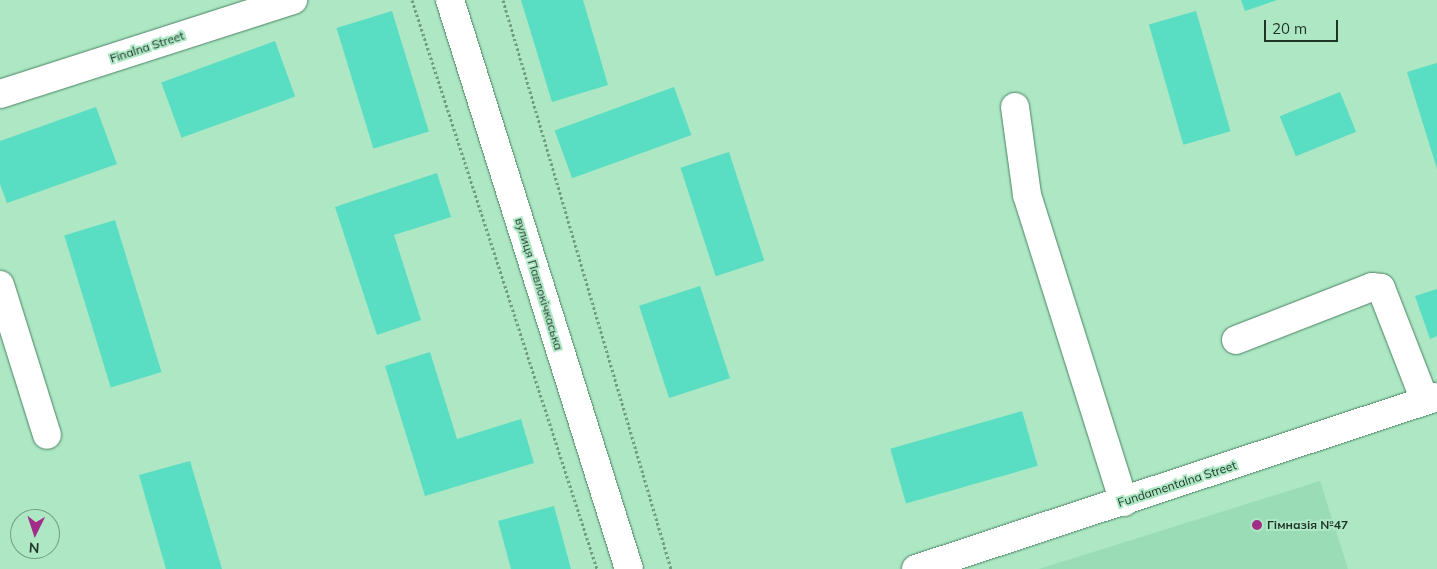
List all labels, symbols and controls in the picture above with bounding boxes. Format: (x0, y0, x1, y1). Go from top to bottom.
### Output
scale bar (1267, 10, 1341, 42)
text: 20 m (1272, 19, 1307, 38)
street label: Finalna Street (108, 28, 186, 66)
street label: вулиця Павлокічкаська (512, 216, 566, 352)
street label: Fundamentalna Street (1116, 458, 1238, 510)
north arrow (10, 509, 60, 559)
place label: Гімназія №47 (1267, 518, 1348, 532)
marker: Гімназія №47 (1251, 519, 1263, 531)
text: N (28, 539, 40, 557)

